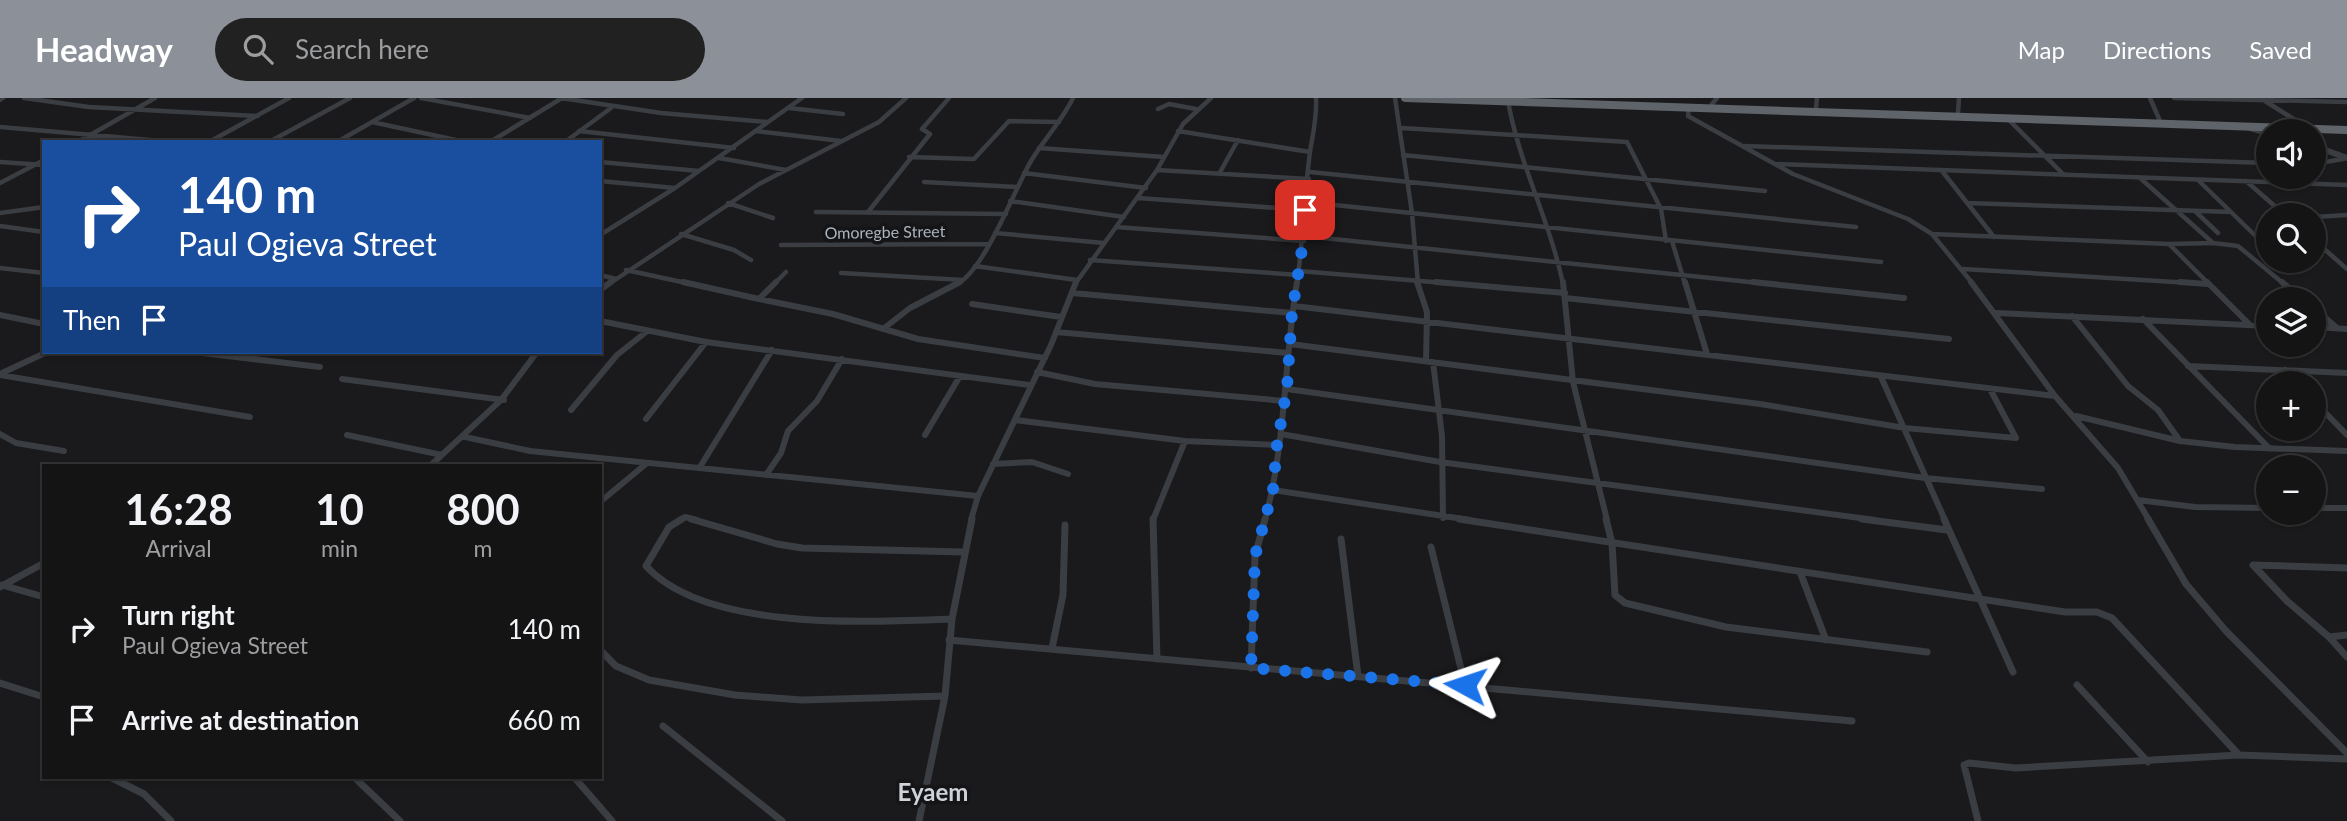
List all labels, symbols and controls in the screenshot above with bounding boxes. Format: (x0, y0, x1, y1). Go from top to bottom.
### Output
search box (215, 18, 705, 81)
text: Headway (35, 29, 173, 69)
icon: search (239, 30, 277, 68)
text: Search here (295, 33, 429, 65)
text: Map (2018, 35, 2065, 64)
text: Directions (2103, 35, 2211, 64)
text: Saved (2249, 35, 2312, 64)
map controls (2256, 119, 2326, 525)
button: sound (2256, 119, 2326, 189)
text: 140 m (178, 165, 316, 223)
icon: right (63, 168, 154, 259)
pin (1275, 180, 1335, 240)
icon: arrive (1286, 191, 1324, 229)
button: search (2256, 203, 2326, 273)
street label: Omoregbe Street (824, 221, 946, 242)
text: Paul Ogieva Street (178, 224, 437, 263)
button: layers (2256, 287, 2326, 357)
icon: arrive (135, 301, 173, 339)
text: Then (63, 304, 121, 336)
button: + (2256, 371, 2326, 441)
button: − (2256, 455, 2326, 525)
text: 16:28 (124, 484, 233, 534)
text: 10 (315, 484, 364, 534)
text: 800 (446, 484, 520, 534)
text: Arrival (145, 534, 212, 562)
text: min (321, 534, 358, 562)
text: m (473, 534, 492, 562)
text: Turn right (122, 599, 235, 631)
icon: right (63, 610, 101, 648)
text: 140 m (508, 613, 581, 645)
text: Paul Ogieva Street (122, 631, 308, 659)
position arrow (1428, 648, 1502, 722)
icon: arrive (63, 701, 101, 739)
text: Arrive at destination (122, 704, 359, 736)
text: 660 m (508, 704, 581, 736)
district label: Eyaem (898, 777, 968, 806)

